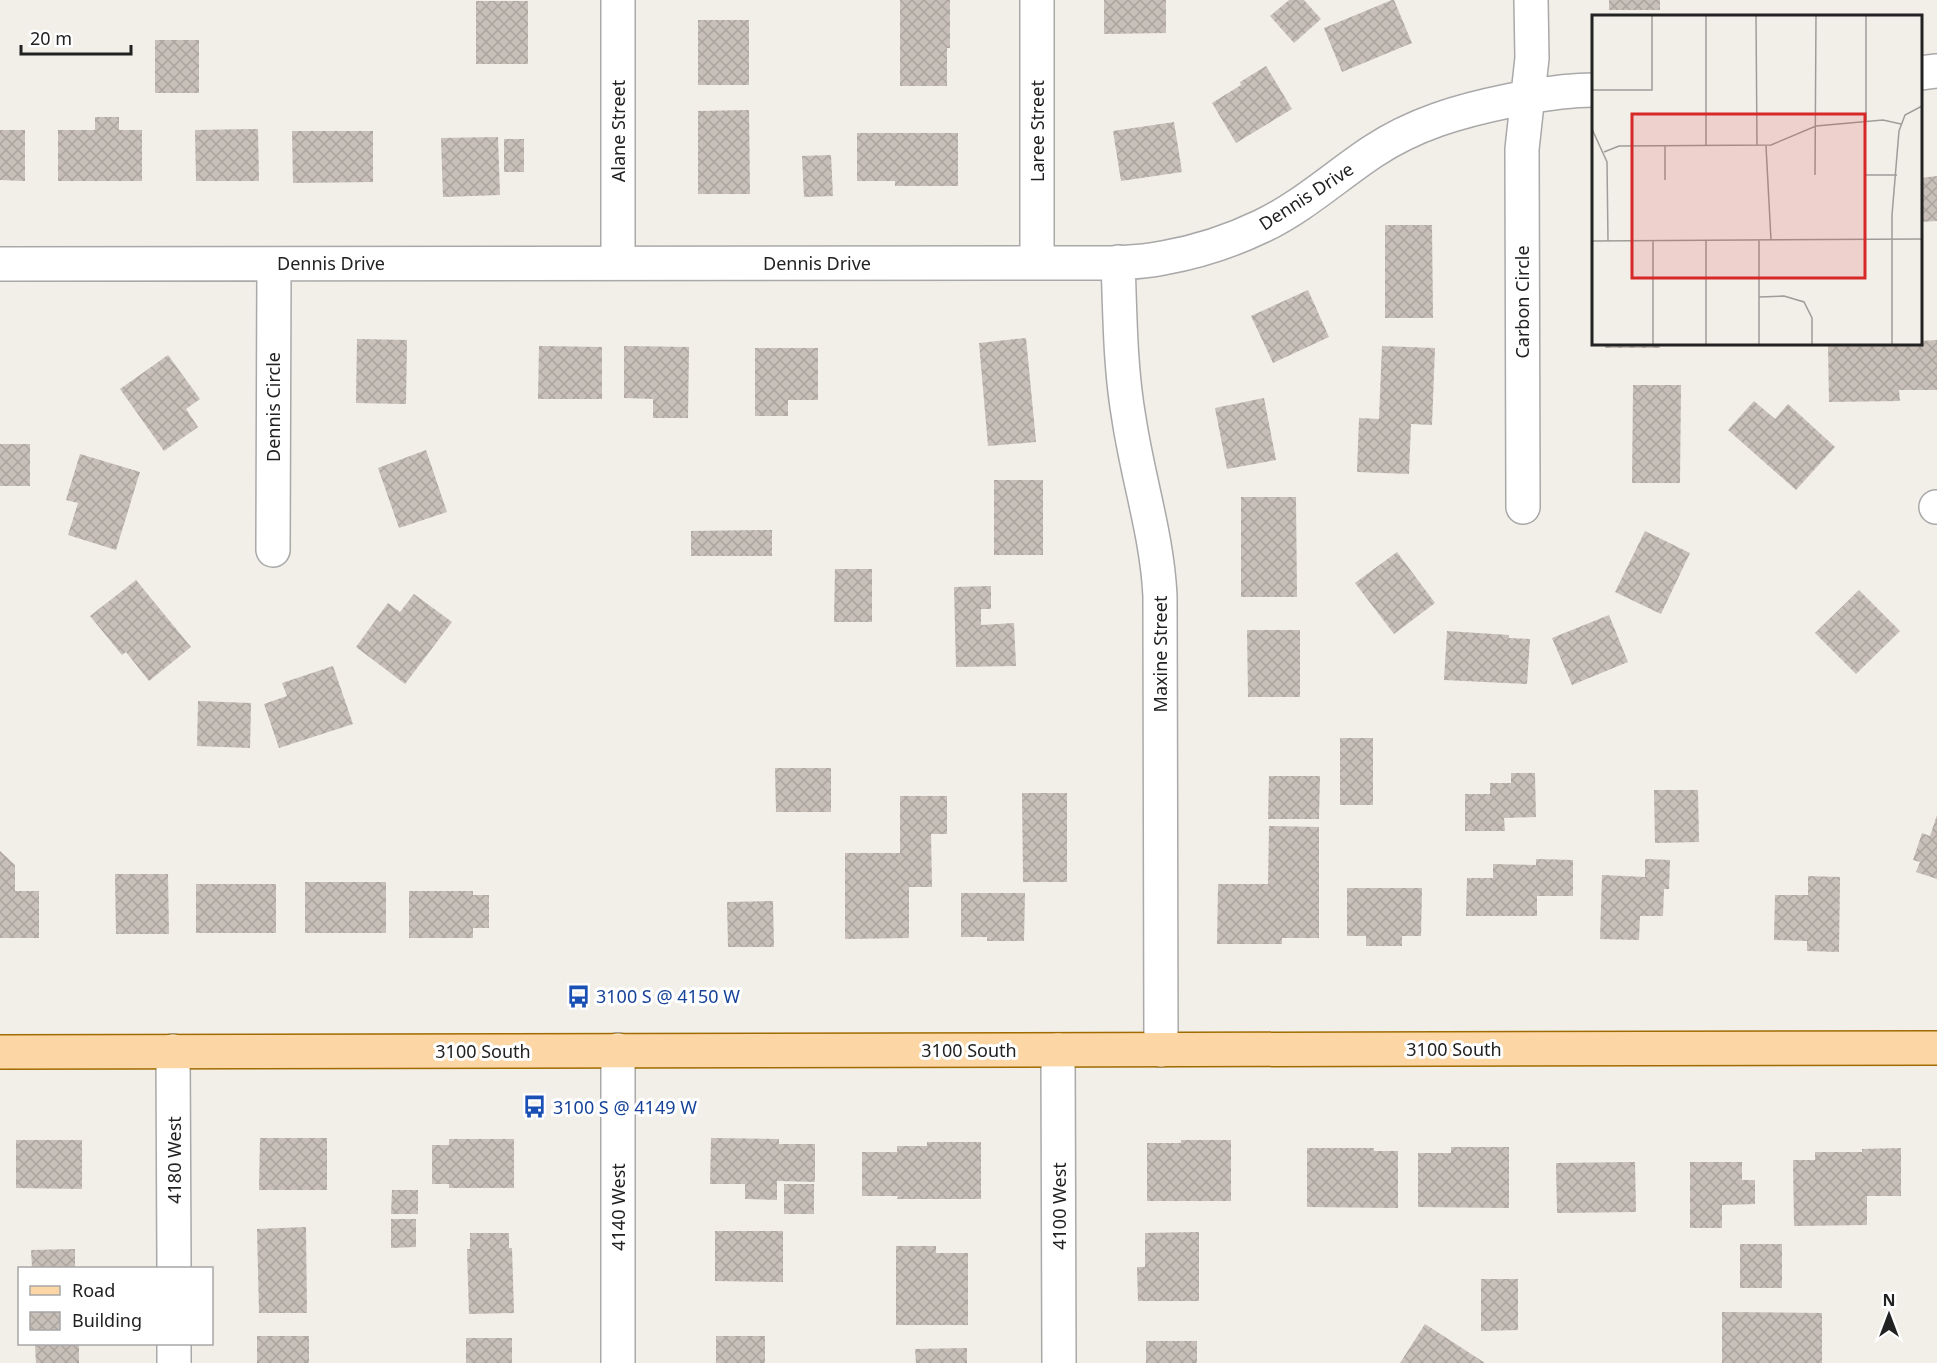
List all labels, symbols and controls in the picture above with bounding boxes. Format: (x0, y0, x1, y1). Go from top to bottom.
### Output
inset map (1592, 15, 1922, 345)
scale bar (21, 18, 130, 56)
text: 20 m (30, 26, 72, 50)
street label: Alane Street (606, 79, 630, 182)
street label: Laree Street (1025, 80, 1049, 182)
street label: Dennis Drive (1254, 157, 1358, 235)
street label: Carbon Circle (1510, 245, 1534, 359)
street label: Dennis Drive (277, 251, 385, 275)
street label: Dennis Drive (763, 251, 871, 275)
street label: Dennis Circle (261, 352, 285, 462)
street label: Maxine Street (1148, 595, 1172, 712)
bus stop icon: 3100 S @ 4150 W (565, 983, 591, 1009)
place label: 3100 S @ 4150 W (596, 984, 740, 1008)
street label: 3100 South (1406, 1037, 1502, 1061)
street label: 3100 South (921, 1038, 1017, 1062)
street label: 3100 South (435, 1039, 531, 1063)
bus stop icon: 3100 S @ 4149 W (522, 1094, 548, 1120)
place label: 3100 S @ 4149 W (553, 1095, 697, 1119)
street label: 4180 West (162, 1116, 186, 1204)
street label: 4100 West (1047, 1162, 1071, 1250)
street label: 4140 West (606, 1163, 630, 1251)
legend (18, 1267, 213, 1345)
text: Road (72, 1278, 115, 1302)
north arrow (1859, 1285, 1919, 1345)
text: N (1882, 1289, 1896, 1311)
text: Building (72, 1308, 142, 1332)

